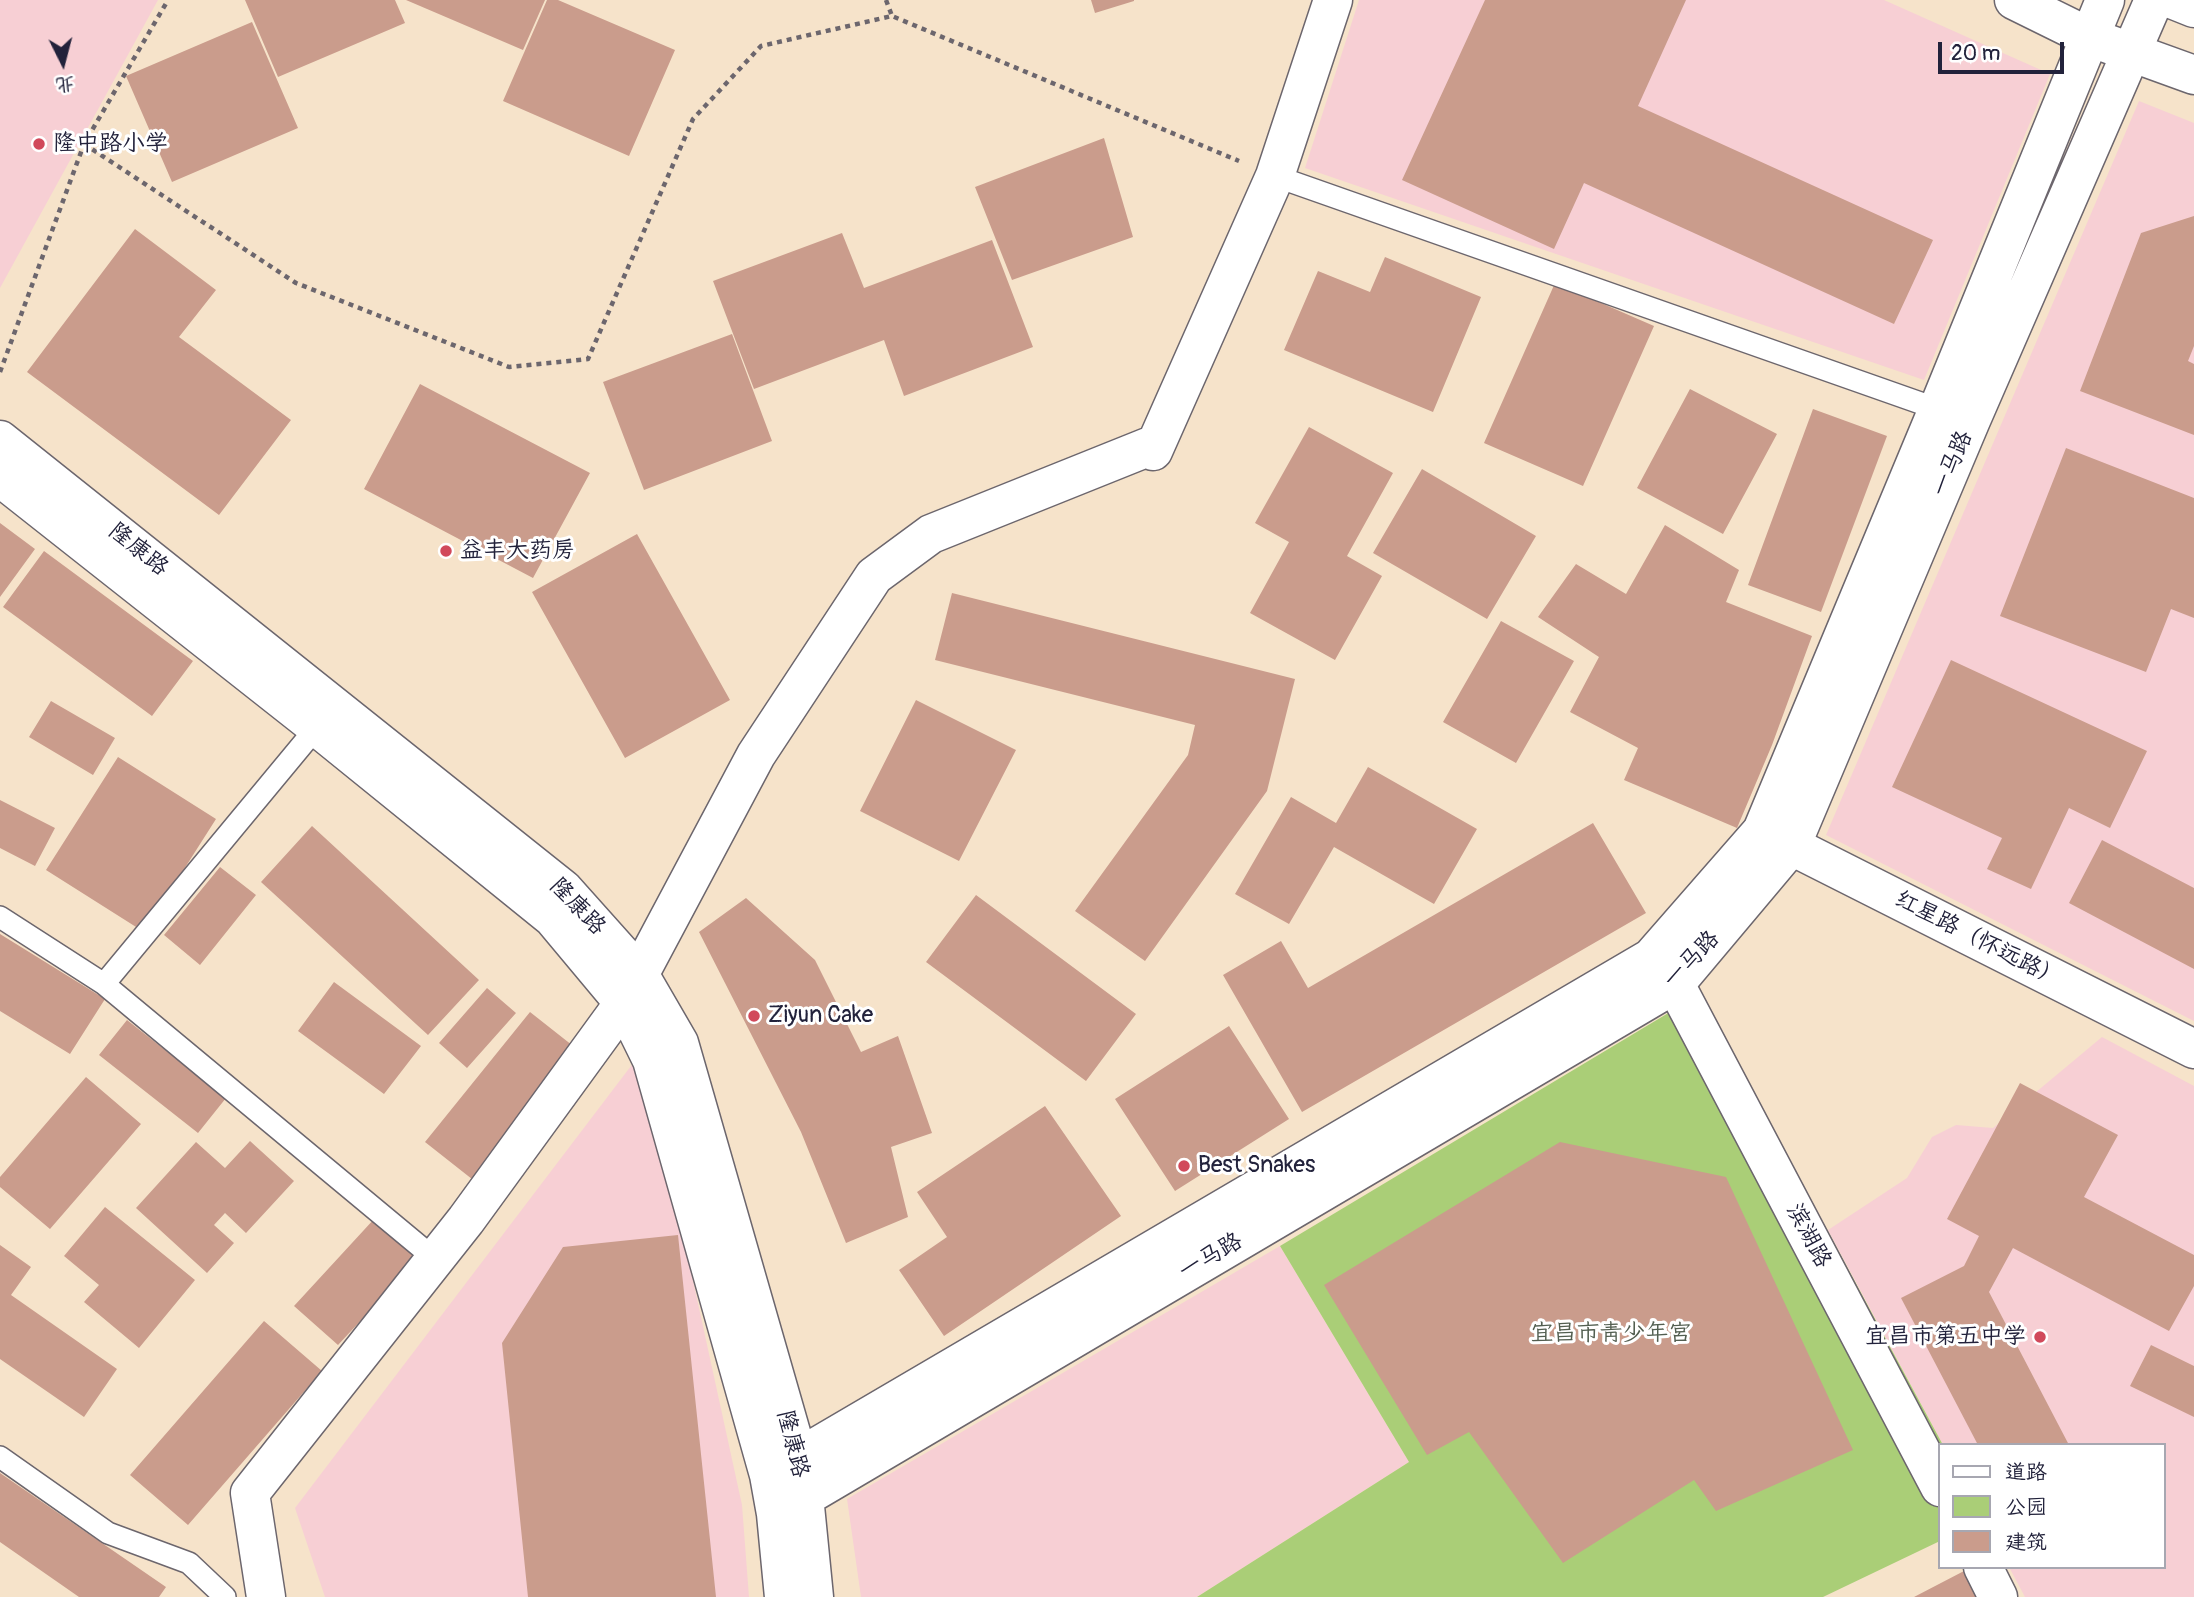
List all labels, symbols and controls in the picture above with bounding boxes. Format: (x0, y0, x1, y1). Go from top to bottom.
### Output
north arrow (28, 28, 98, 98)
scale bar (1942, 28, 2068, 72)
text: 20 m (1951, 40, 2000, 67)
text: 北 (54, 71, 76, 97)
place label: 隆中路小学 (53, 130, 168, 158)
marker: 隆中路小学 (31, 136, 47, 152)
street label: 一马路 (1927, 427, 1979, 501)
street label: 隆康路 (103, 518, 173, 582)
place label: 益丰大药房 (460, 537, 575, 565)
marker: 益丰大药房 (438, 543, 454, 559)
street label: 隆康路 (543, 873, 611, 941)
street label: 红星路（怀远路） (1890, 886, 2066, 994)
street label: 一马路 (1658, 926, 1726, 994)
place label: Ziyun Cake (768, 1002, 873, 1030)
marker: Ziyun Cake (746, 1008, 762, 1024)
place label: Best Snakes (1198, 1152, 1315, 1180)
marker: Best Snakes (1176, 1158, 1192, 1174)
street label: 滨湖路 (1780, 1199, 1836, 1273)
street label: 一马路 (1174, 1228, 1248, 1286)
park label: 宜昌市青少年宫 (1531, 1320, 1691, 1348)
place label: 宜昌市第五中学 (1865, 1323, 2026, 1351)
marker: 宜昌市第五中学 (2032, 1329, 2048, 1345)
street label: 隆康路 (770, 1407, 814, 1481)
legend (1938, 1443, 2166, 1569)
text: 道路 (2005, 1459, 2047, 1486)
text: 公园 (2005, 1494, 2047, 1521)
text: 建筑 (2005, 1529, 2047, 1556)

